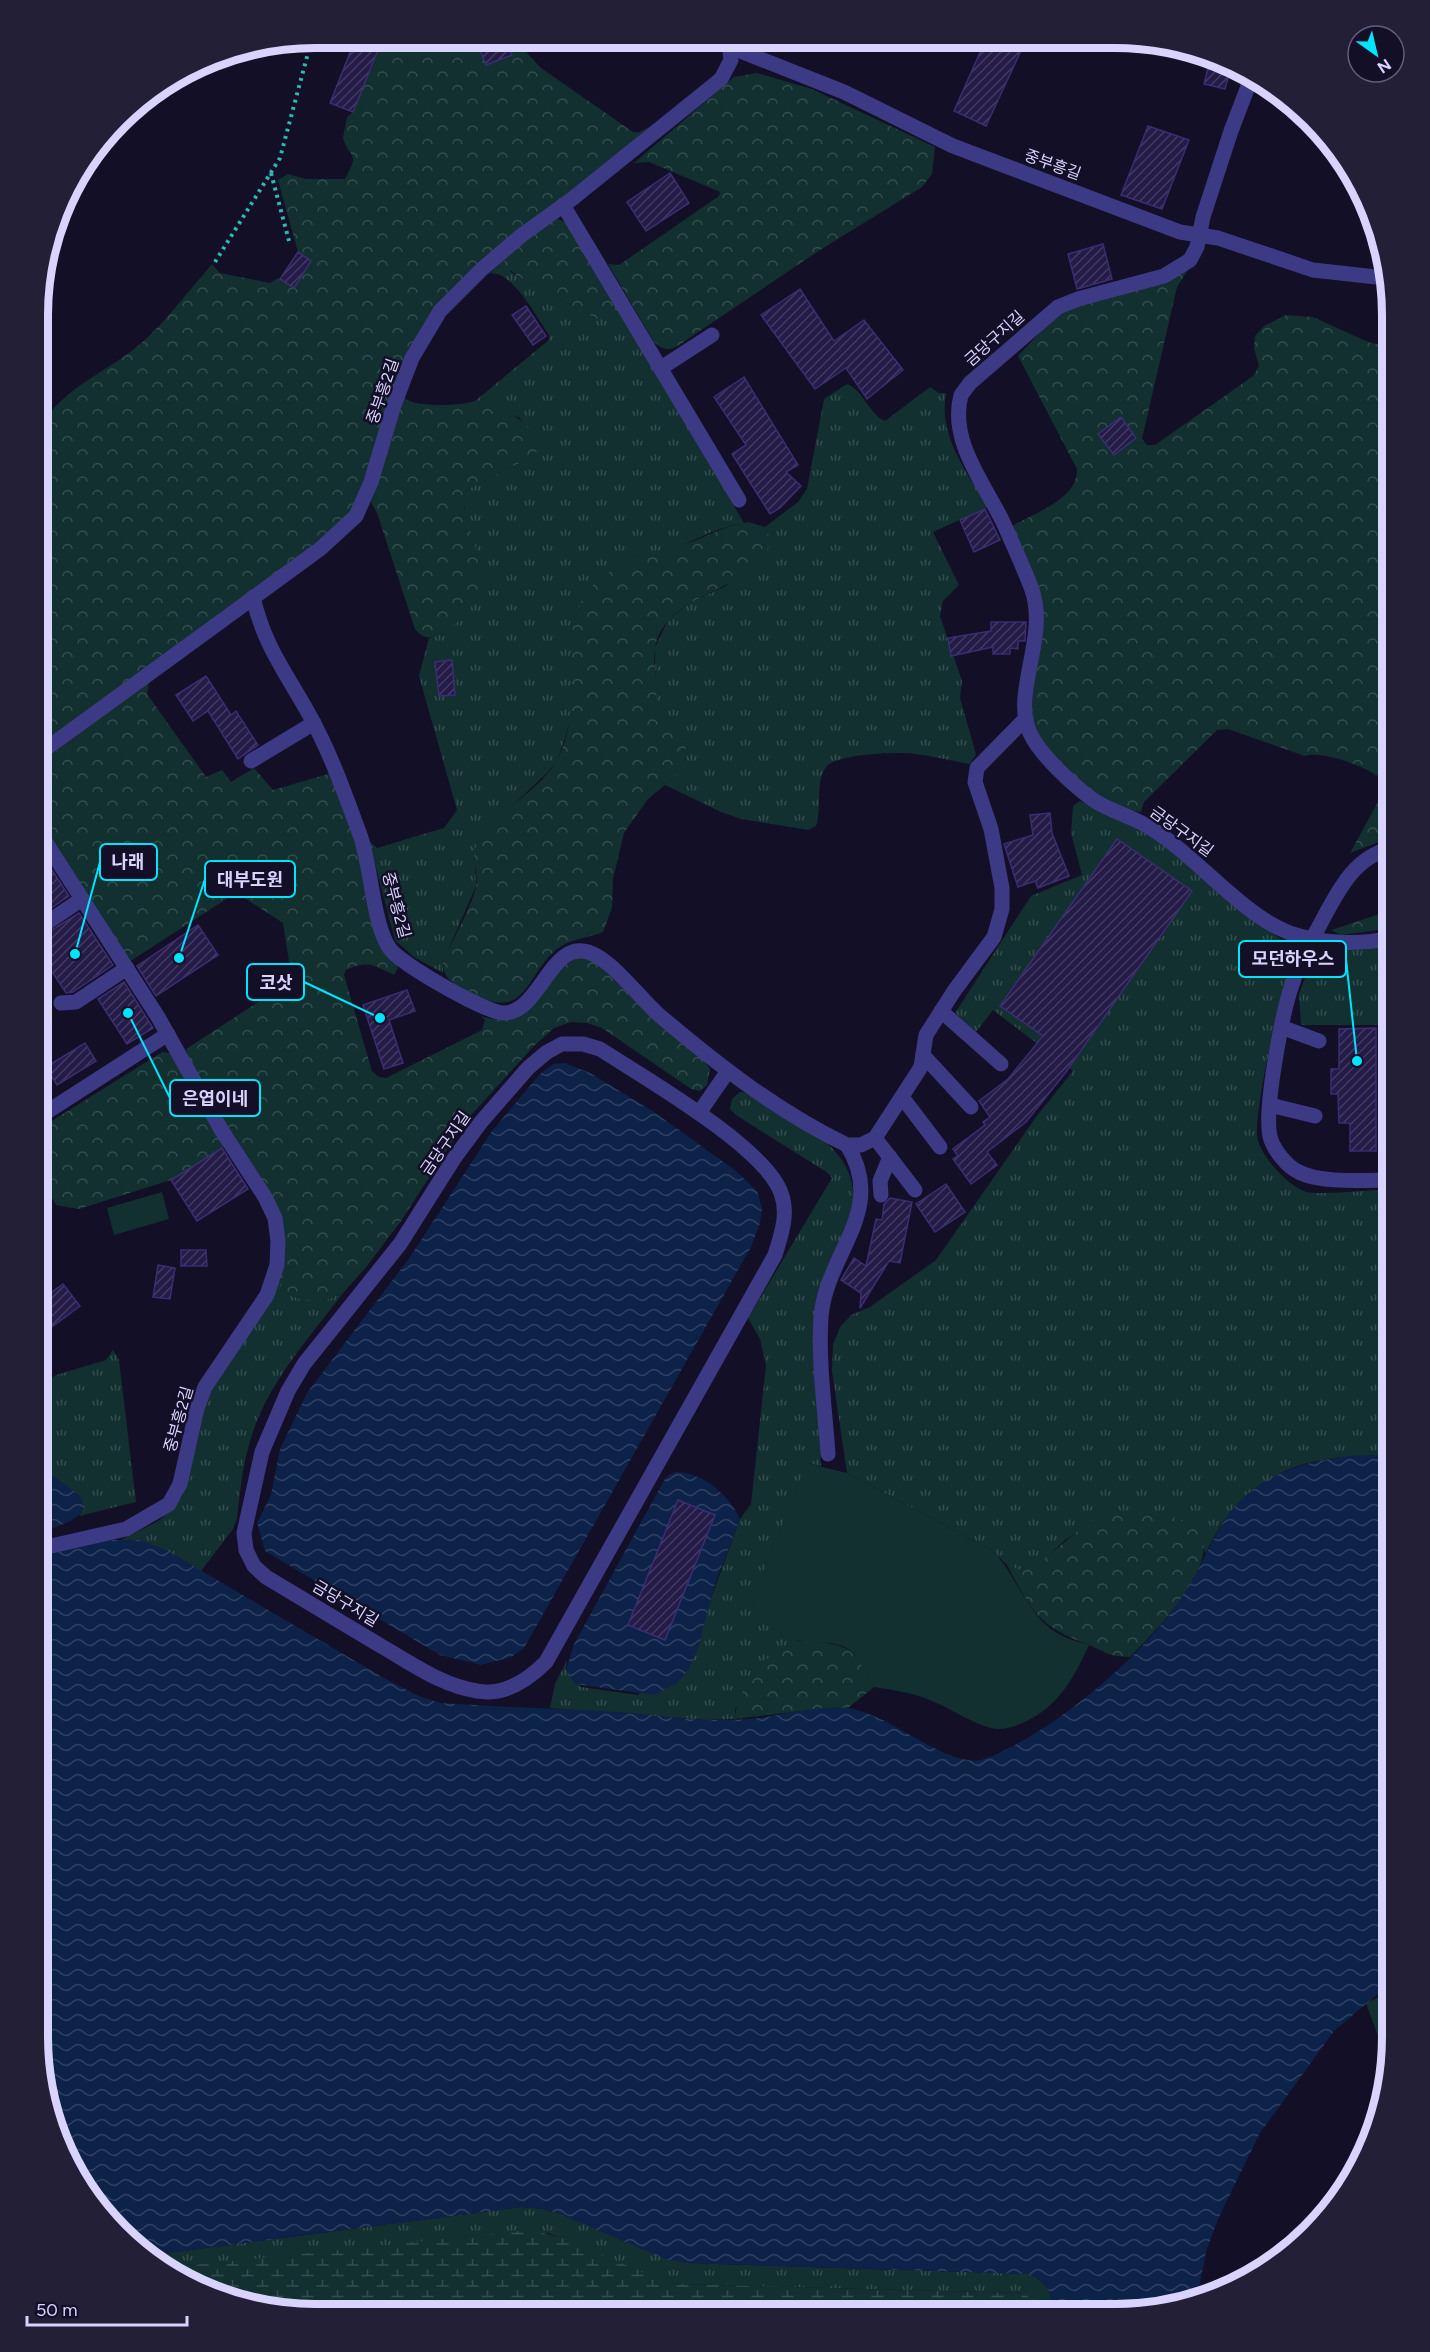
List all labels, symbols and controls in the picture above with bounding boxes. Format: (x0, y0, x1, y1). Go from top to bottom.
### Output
north arrow (1346, 24, 1406, 84)
text: N (1374, 55, 1395, 77)
street label: 중부흥길 (1022, 145, 1084, 183)
street label: 금당구지길 (961, 307, 1028, 370)
street label: 중부흥2길 (362, 356, 402, 426)
street label: 금당구지길 (1146, 802, 1217, 861)
callout: 나래 (100, 844, 157, 880)
text: 나래 (111, 851, 145, 873)
callout: 대부도원 (205, 861, 295, 897)
text: 대부도원 (217, 869, 283, 891)
street label: 중부흥2길 (379, 870, 414, 940)
callout: 모던하우스 (1239, 941, 1346, 977)
text: 모던하우스 (1252, 948, 1334, 970)
callout: 코삿 (247, 964, 304, 1000)
text: 코삿 (259, 972, 293, 994)
callout: 은엽이네 (170, 1080, 260, 1116)
text: 은엽이네 (182, 1088, 248, 1110)
street label: 금당구지길 (417, 1108, 474, 1179)
street label: 중부흥2길 (160, 1384, 197, 1454)
street label: 금당구지길 (309, 1576, 382, 1631)
scale bar (27, 2289, 188, 2327)
text: 50 m (36, 2299, 78, 2321)

